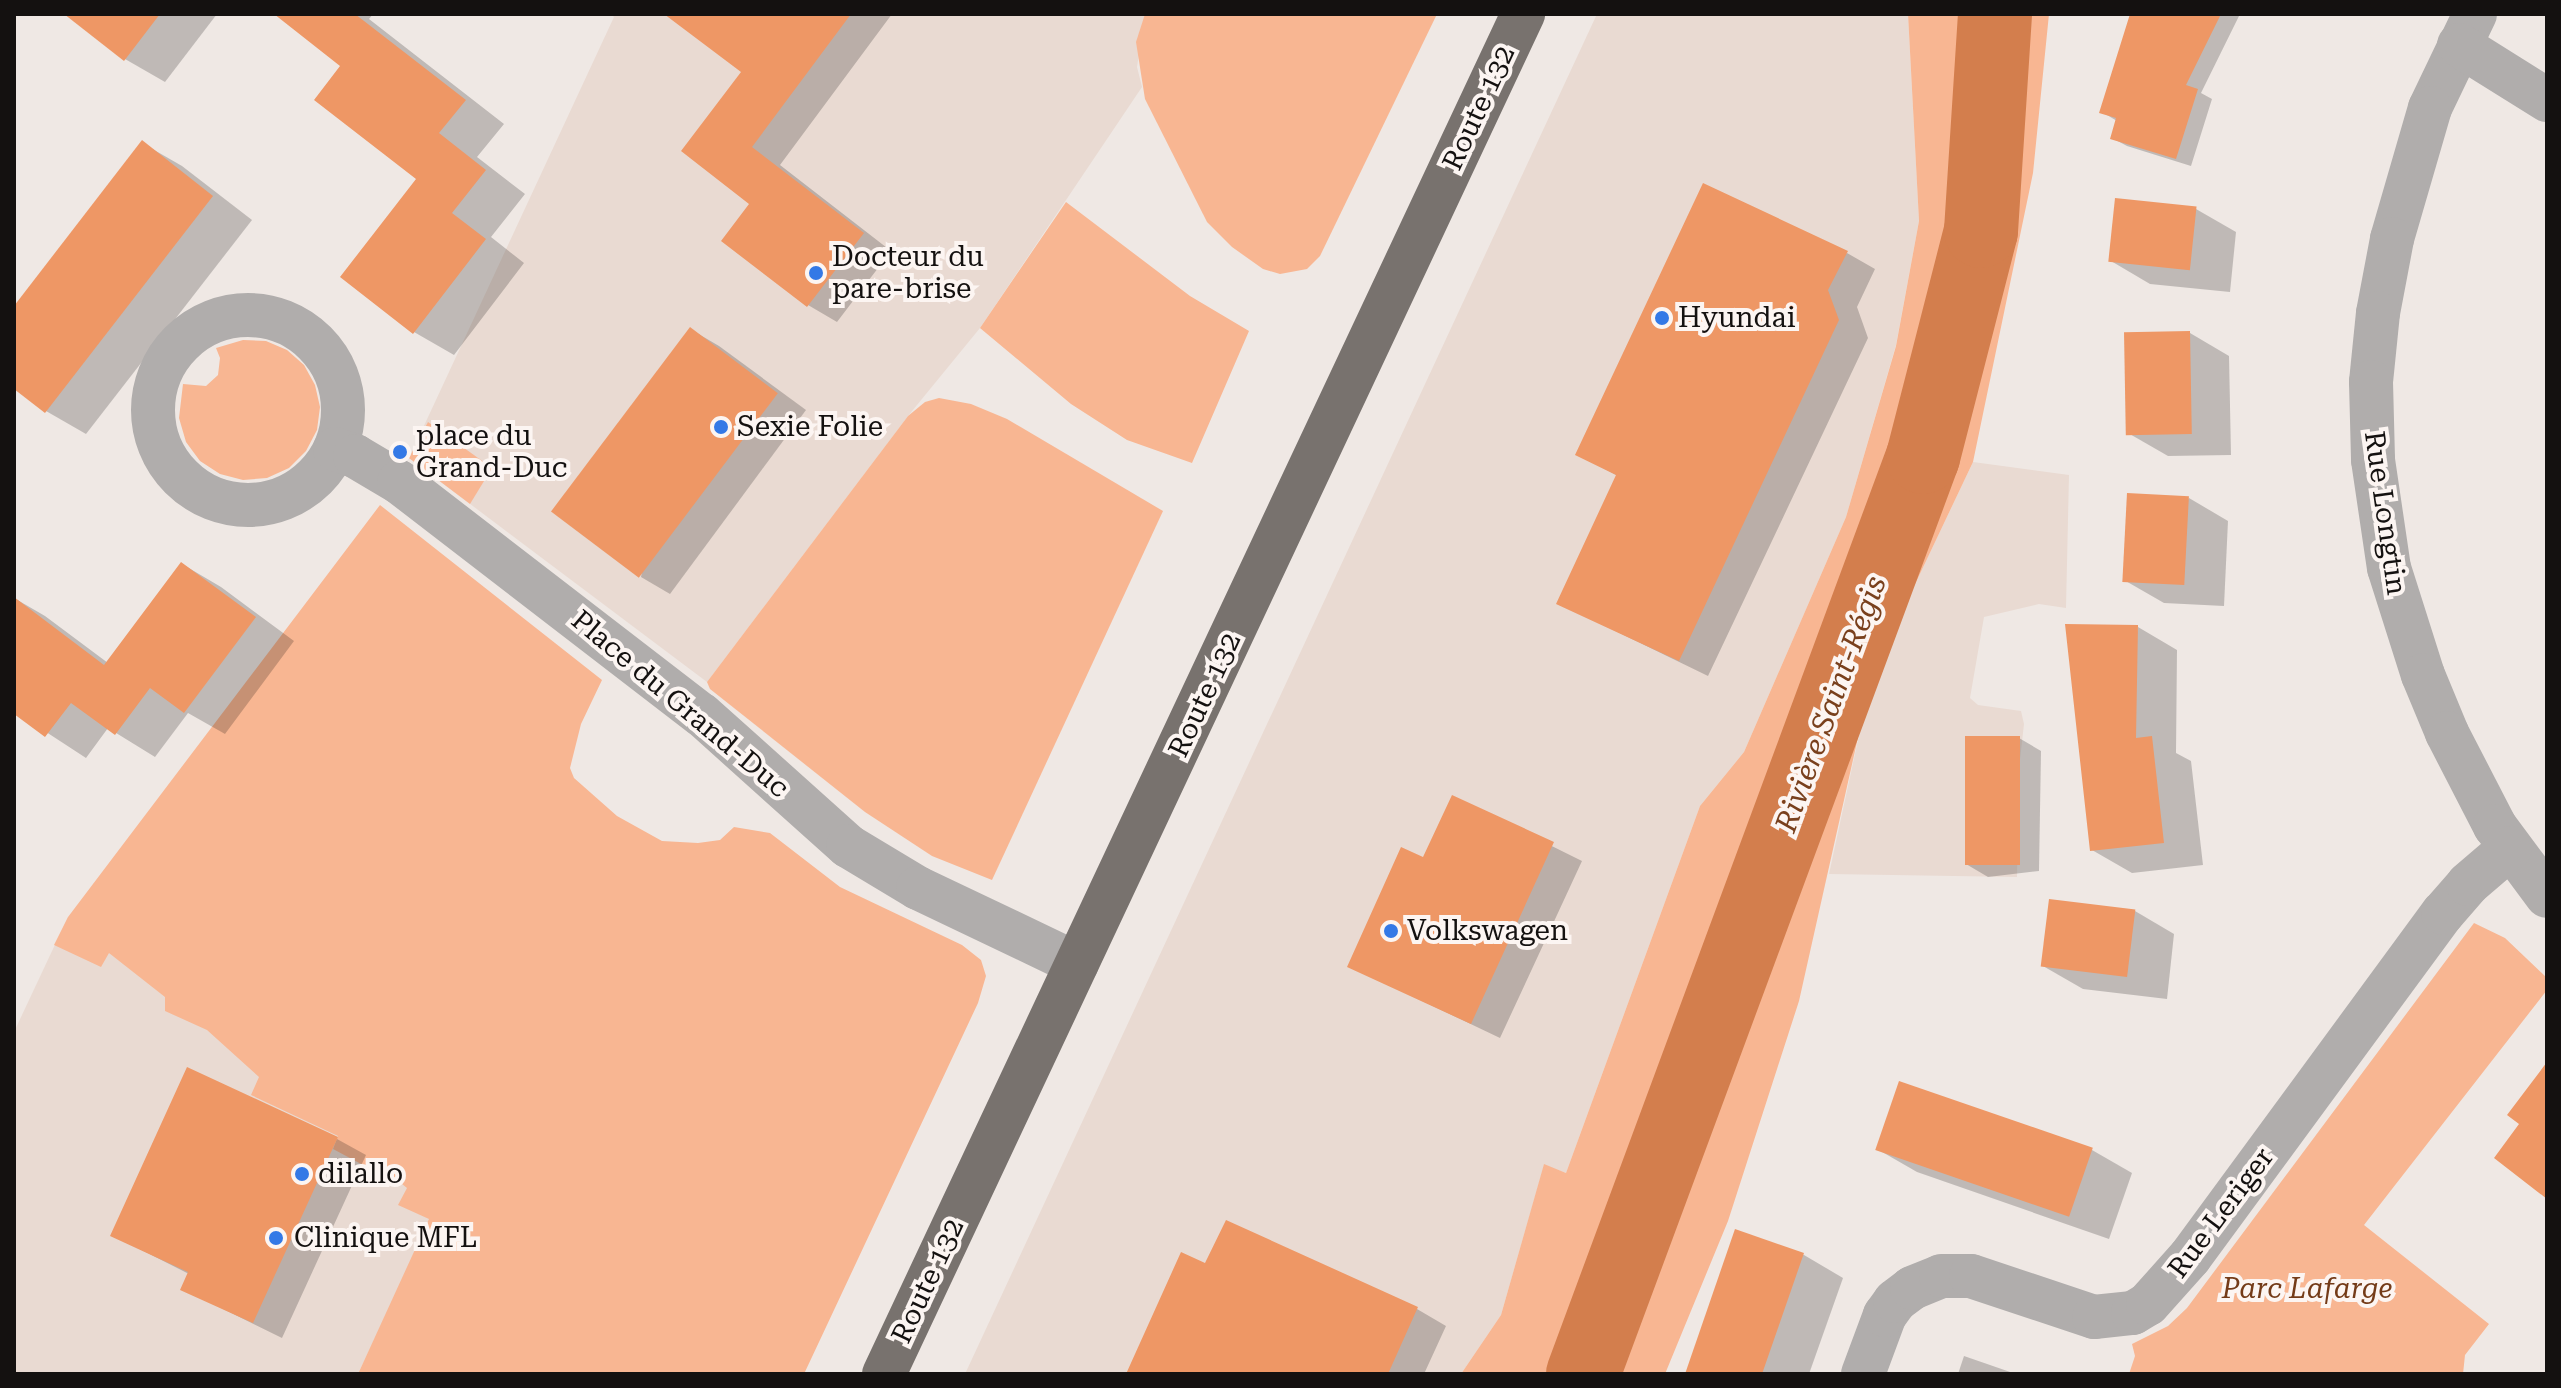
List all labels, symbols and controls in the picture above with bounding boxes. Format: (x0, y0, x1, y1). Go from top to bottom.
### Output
street label: Route 132 (1436, 40, 1522, 176)
place label: Docteur du pare-brise (832, 240, 984, 306)
marker: Docteur du pare-brise (807, 264, 825, 282)
place label: Hyundai (1678, 301, 1796, 335)
marker: Hyundai (1653, 309, 1671, 327)
place label: Sexie Folie (737, 410, 883, 444)
marker: Sexie Folie (712, 418, 730, 436)
place label: place du Grand-Duc (416, 419, 567, 485)
street label: Rue Longtin (2357, 429, 2413, 597)
marker: place du Grand-Duc (391, 443, 409, 461)
water label: Rivière Saint-Régis (1768, 571, 1894, 837)
street label: Place du Grand-Duc (564, 603, 796, 805)
street label: Route 132 (1162, 627, 1248, 763)
place label: Volkswagen (1407, 914, 1568, 948)
marker: Volkswagen (1382, 922, 1400, 940)
street label: Rue Leriger (2161, 1141, 2281, 1285)
place label: dilallo (318, 1157, 403, 1191)
marker: dilallo (293, 1165, 311, 1183)
street label: Route 132 (885, 1213, 971, 1349)
place label: Clinique MFL (294, 1221, 477, 1255)
marker: Clinique MFL (265, 1227, 287, 1249)
park label: Parc Lafarge (2222, 1272, 2392, 1306)

